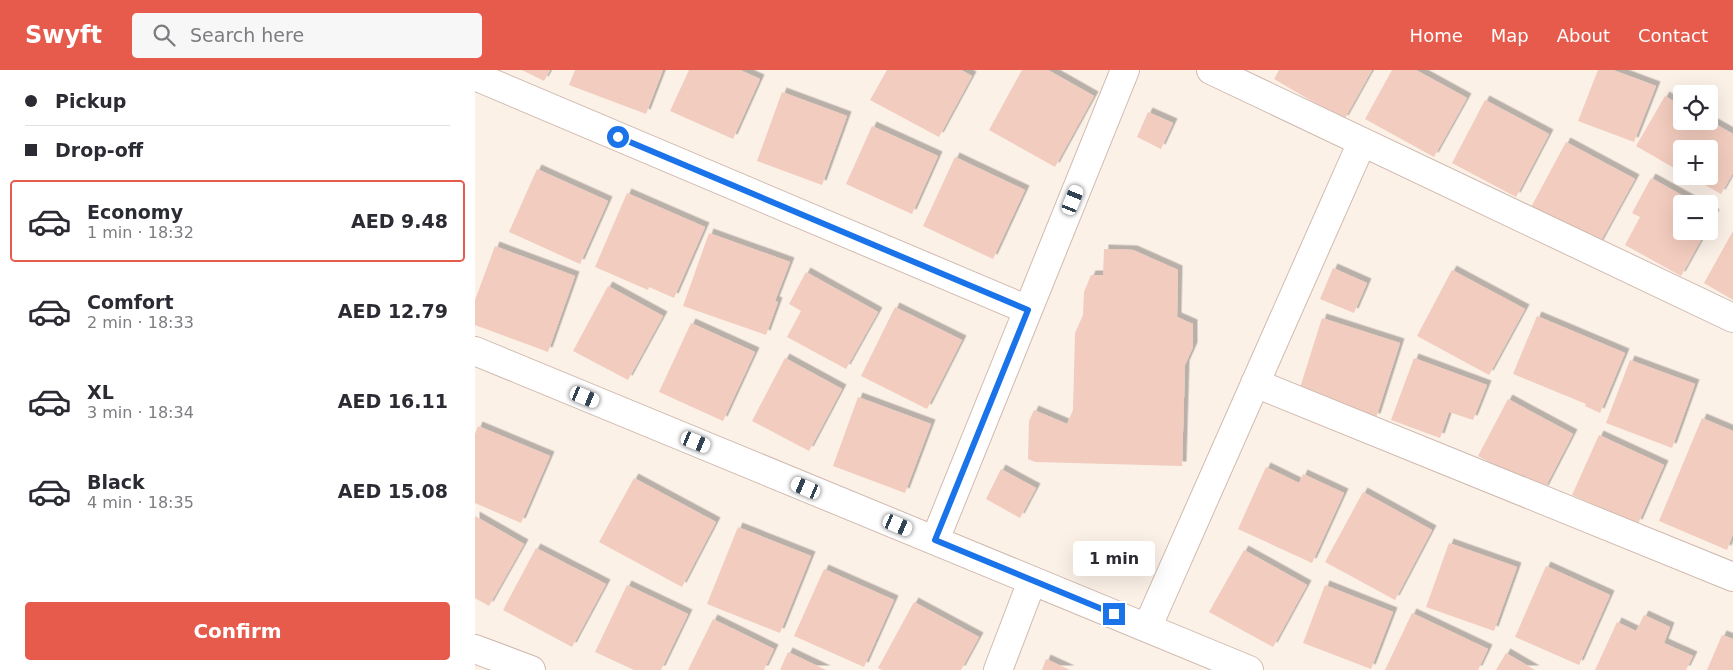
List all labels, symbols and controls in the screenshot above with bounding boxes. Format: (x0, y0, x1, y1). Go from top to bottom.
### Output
search box (132, 13, 482, 58)
text: Swyft (25, 21, 102, 49)
icon: search (150, 21, 178, 49)
text: Search here (190, 24, 304, 46)
text: Home (1410, 25, 1463, 46)
text: Map (1491, 25, 1529, 46)
text: About (1557, 25, 1610, 46)
text: Contact (1638, 25, 1708, 46)
map controls (1673, 85, 1718, 240)
button: locate (1673, 85, 1718, 130)
text: Pickup (55, 90, 126, 112)
route start (607, 126, 629, 148)
text: Drop-off (55, 139, 143, 161)
button: + (1673, 140, 1718, 185)
car (1060, 183, 1085, 217)
button: − (1673, 195, 1718, 240)
icon: car (27, 199, 72, 244)
text: Economy (87, 201, 183, 223)
text: AED 9.48 (351, 210, 448, 232)
text: 1 min · 18:32 (87, 223, 194, 242)
icon: car (27, 289, 72, 334)
text: Comfort (87, 291, 174, 313)
text: AED 12.79 (338, 300, 448, 322)
text: 2 min · 18:33 (87, 313, 194, 332)
icon: car (27, 379, 72, 424)
text: XL (87, 381, 114, 403)
car (568, 384, 601, 410)
text: AED 16.11 (338, 390, 448, 412)
text: 3 min · 18:34 (87, 403, 194, 422)
car (679, 429, 712, 455)
icon: car (27, 469, 72, 514)
text: Black (87, 471, 145, 493)
car (789, 475, 822, 501)
text: AED 15.08 (338, 480, 448, 502)
text: 4 min · 18:35 (87, 493, 194, 512)
car (881, 512, 914, 538)
callout: 1 min (1073, 542, 1155, 576)
text: 1 min (1089, 549, 1139, 568)
button: Confirm (25, 602, 450, 660)
route end (1103, 603, 1125, 625)

